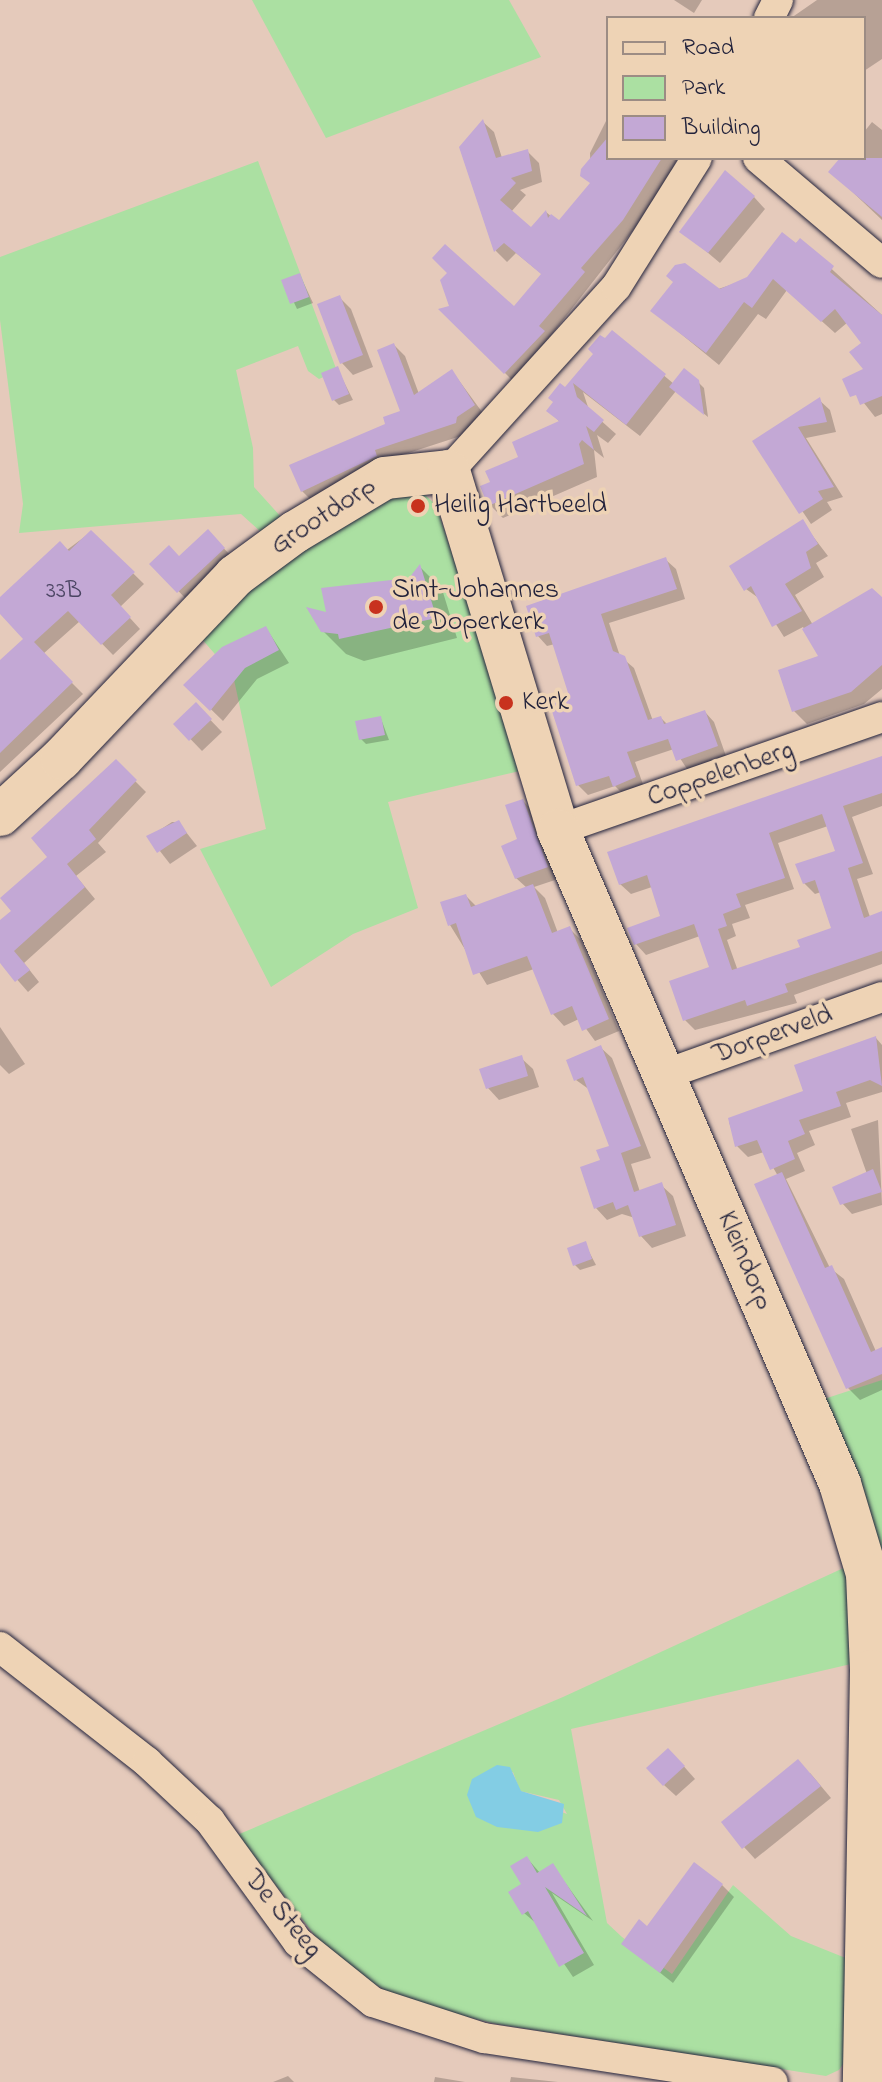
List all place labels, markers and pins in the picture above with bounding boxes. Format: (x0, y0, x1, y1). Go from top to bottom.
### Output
place label: Heilig Hartbeeld (434, 489, 607, 523)
marker: Heilig Hartbeeld (409, 497, 427, 515)
place label: Sint-Johannes de Doperkerk (392, 574, 559, 640)
marker: Sint-Johannes de Doperkerk (367, 598, 385, 616)
place label: Kerk (522, 686, 569, 720)
marker: Kerk (497, 694, 515, 712)

